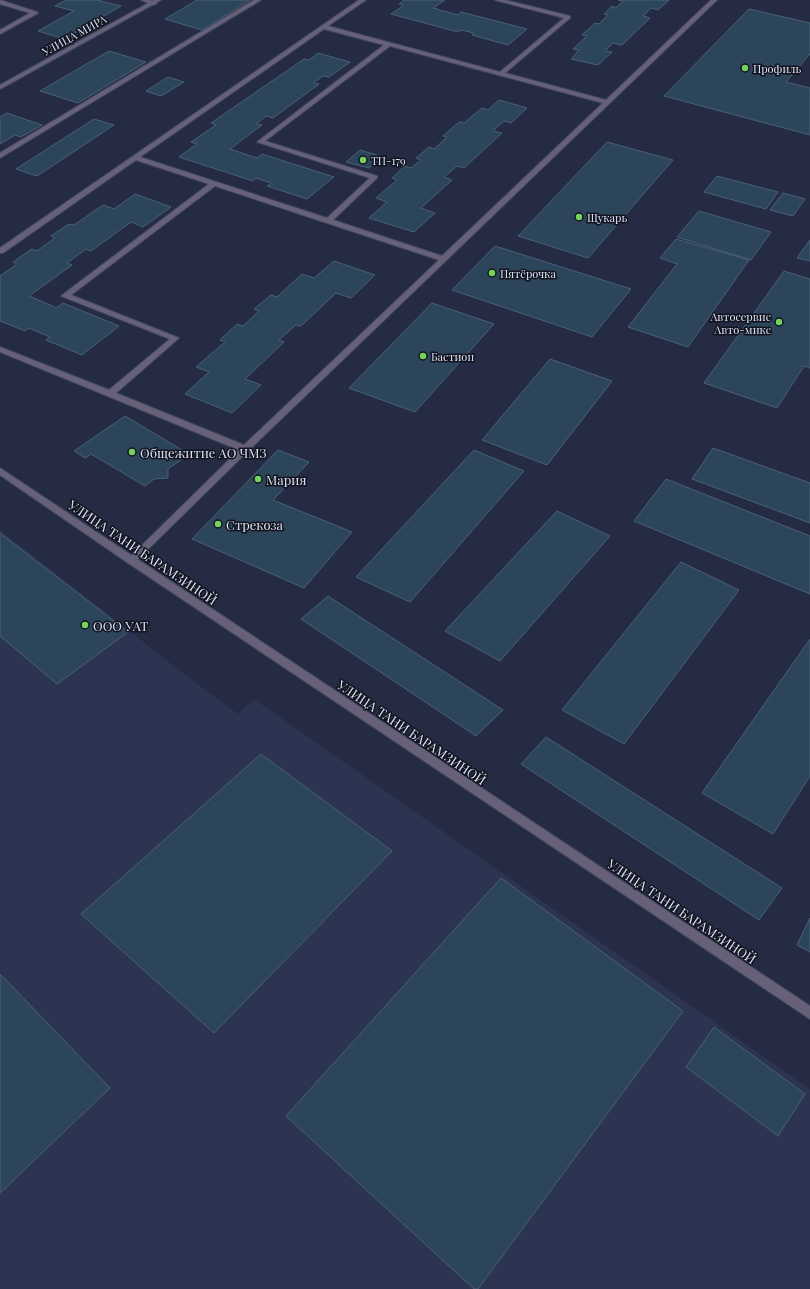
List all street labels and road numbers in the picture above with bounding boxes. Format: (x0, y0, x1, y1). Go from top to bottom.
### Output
street label: УЛИЦА МИРА (38, 11, 109, 59)
street label: УЛИЦА ТАНИ БАРАМЗИНОЙ (65, 495, 221, 608)
street label: УЛИЦА ТАНИ БАРАМЗИНОЙ (334, 675, 490, 788)
street label: УЛИЦА ТАНИ БАРАМЗИНОЙ (604, 854, 760, 967)

